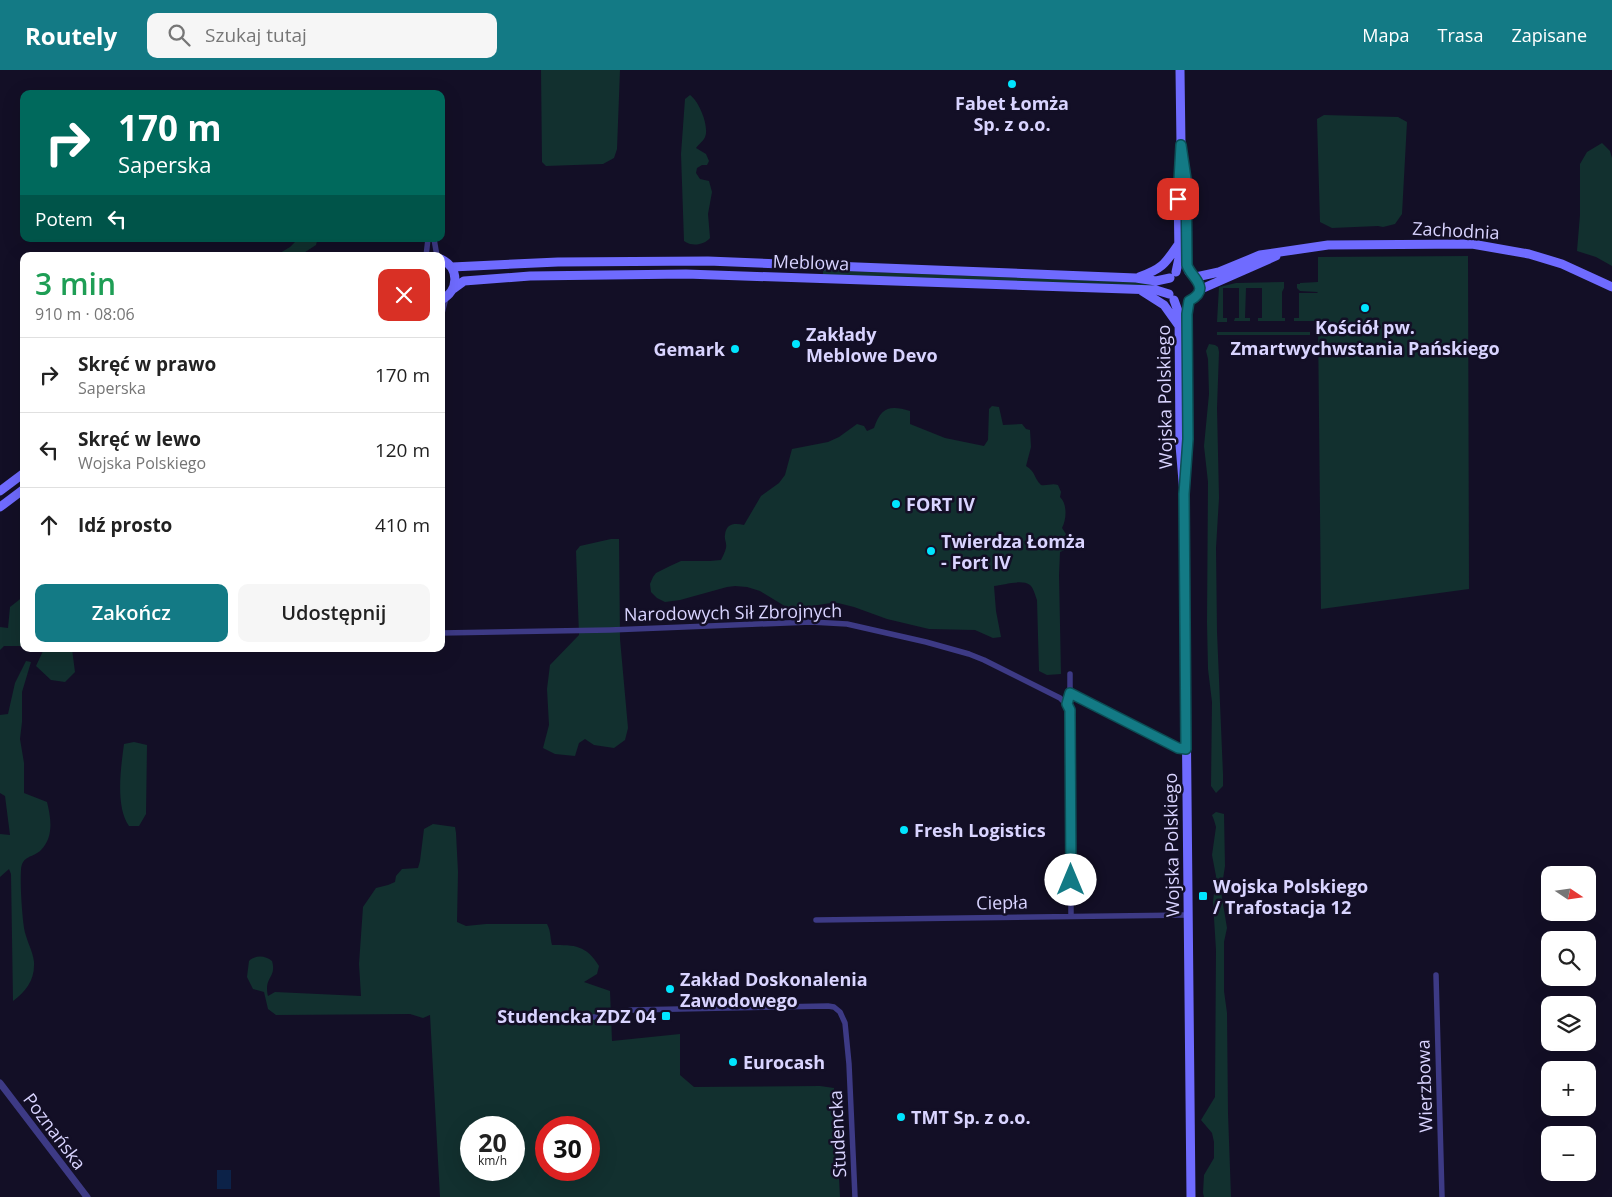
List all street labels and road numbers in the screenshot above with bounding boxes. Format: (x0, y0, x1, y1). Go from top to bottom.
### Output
street label: Zachodnia (1412, 216, 1500, 244)
street label: Meblowa (772, 249, 850, 275)
street label: Wojska Polskiego (1151, 325, 1177, 469)
street label: Narodowych Sił Zbrojnych (624, 598, 842, 626)
street label: Wojska Polskiego (1158, 773, 1184, 917)
street label: Ciepła (976, 890, 1028, 914)
street label: Wierzbowa (1410, 1039, 1438, 1133)
street label: Poznańska (18, 1088, 92, 1174)
street label: Studencka (823, 1090, 851, 1178)

